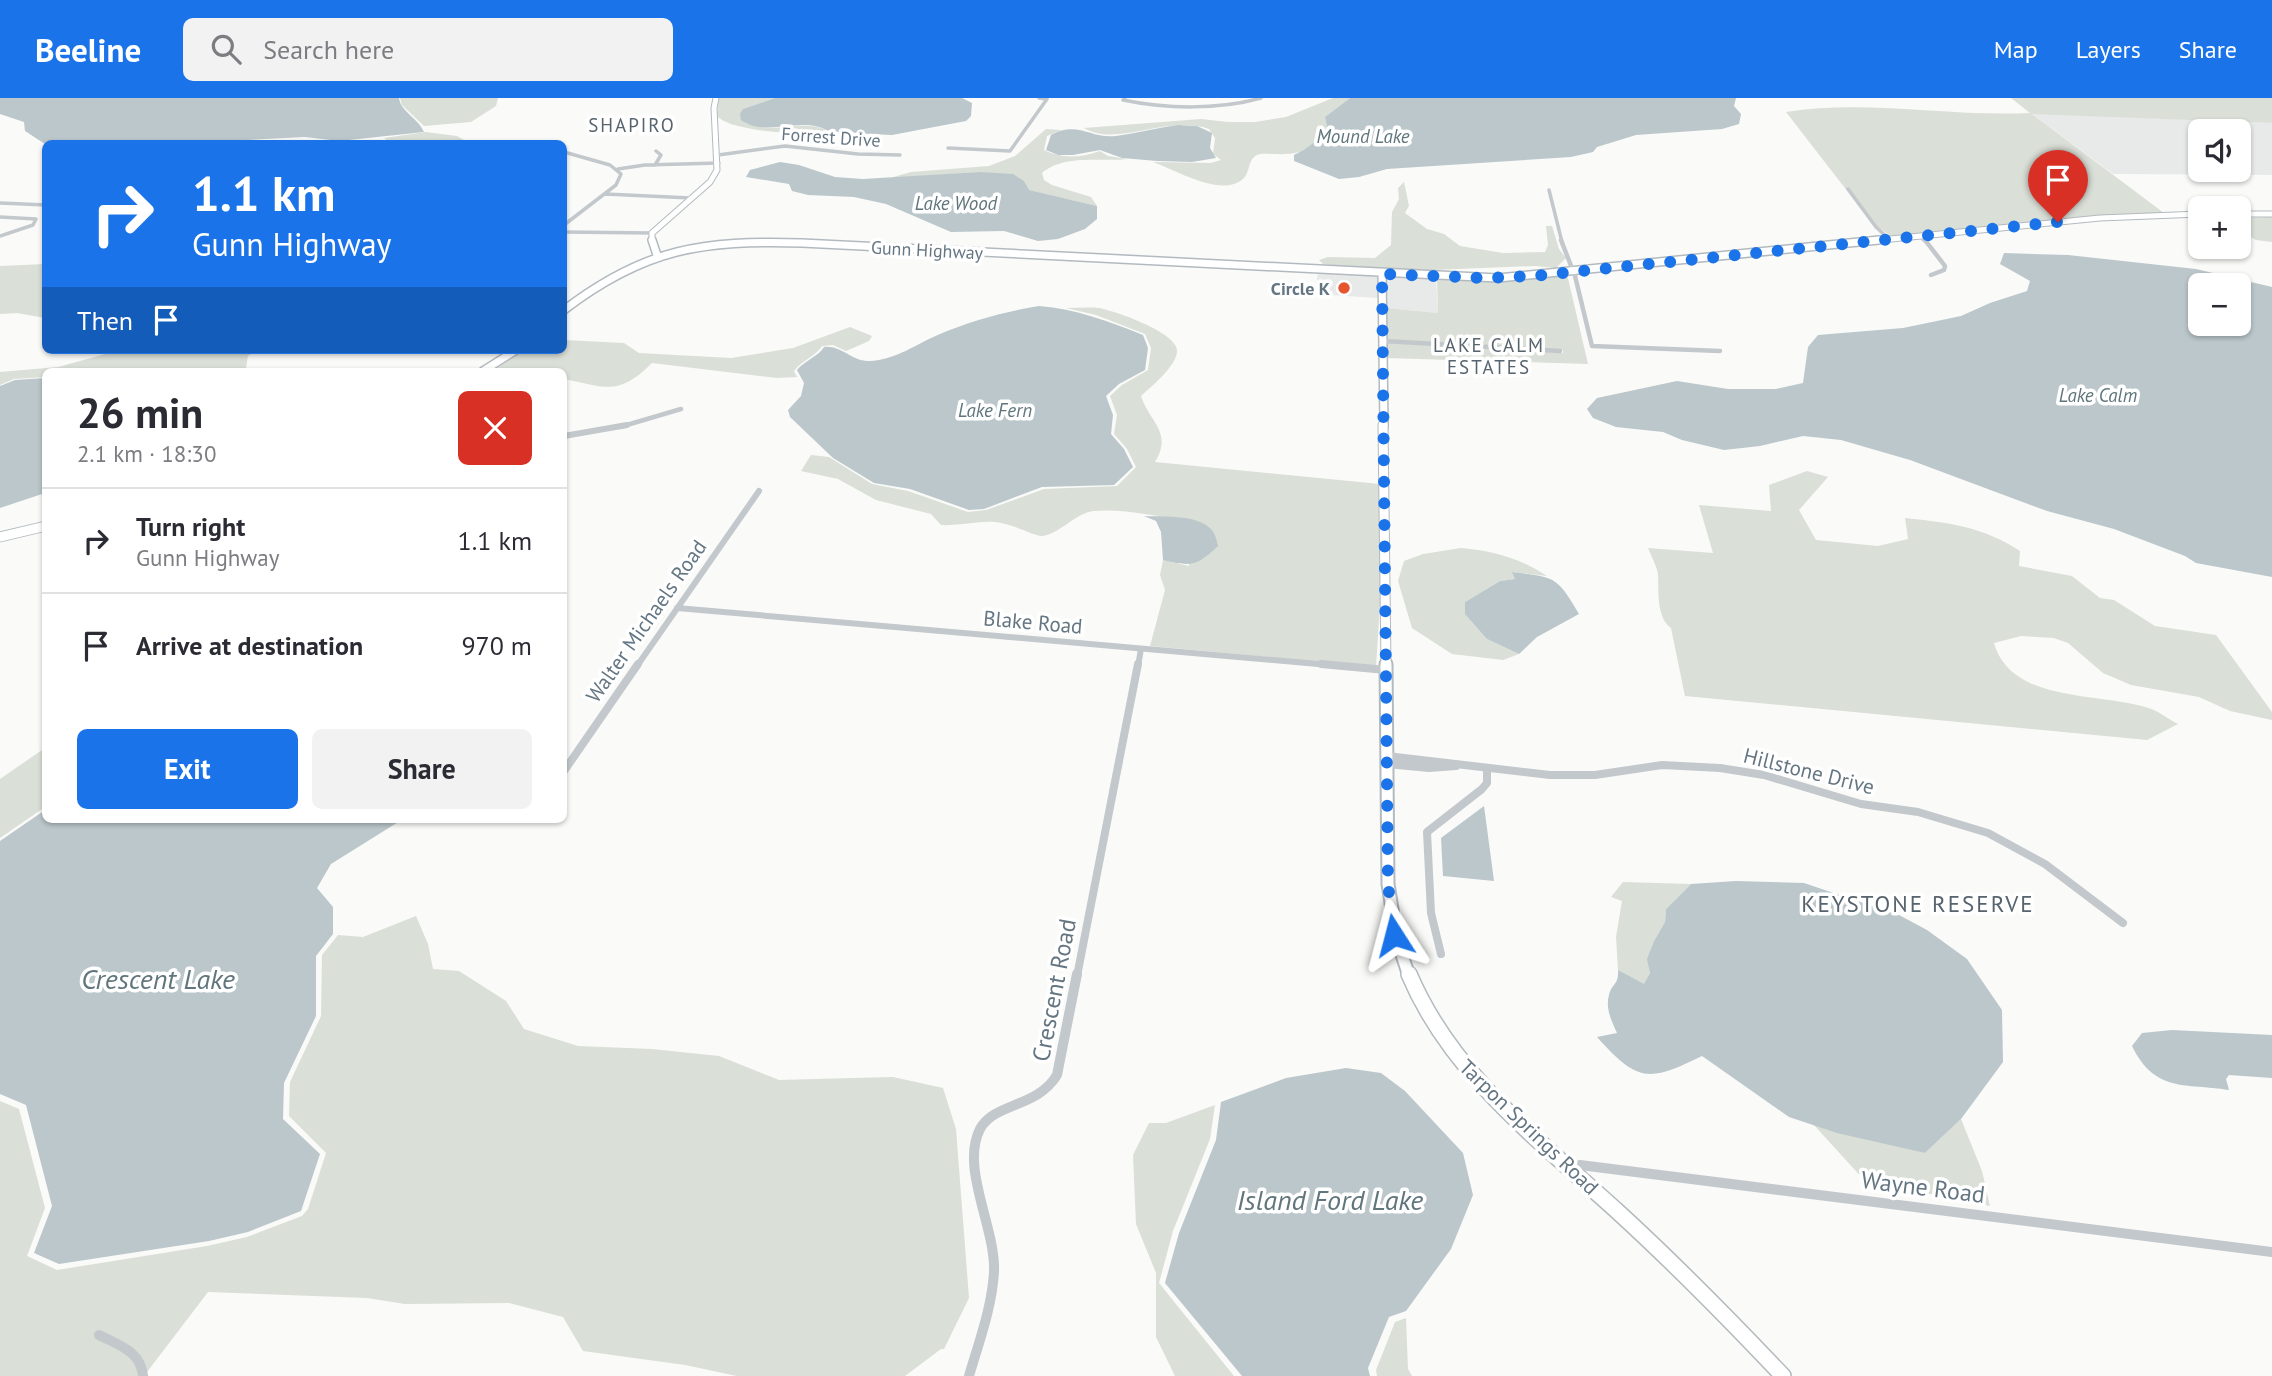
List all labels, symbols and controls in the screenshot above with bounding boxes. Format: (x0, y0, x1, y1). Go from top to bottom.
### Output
search box (183, 18, 673, 81)
text: Beeline (35, 28, 141, 71)
icon: search (207, 30, 245, 68)
text: Search here (263, 33, 394, 66)
text: Map (1994, 34, 2038, 65)
text: Layers (2076, 34, 2141, 65)
text: Share (2179, 34, 2237, 65)
district label: SHAPIRO (588, 113, 676, 137)
map controls (2188, 119, 2251, 336)
button: sound (2188, 119, 2251, 182)
street label: Forrest Drive (781, 122, 881, 152)
water label: Mound Lake (1317, 124, 1410, 148)
pin (2028, 150, 2088, 222)
text: 1.1 km (192, 161, 336, 225)
icon: arrive (2039, 161, 2077, 199)
icon: right (77, 168, 168, 259)
water label: Lake Wood (915, 191, 999, 215)
button: + (2188, 196, 2251, 259)
text: Gunn Highway (192, 223, 391, 265)
street label: Gunn Highway (870, 236, 984, 264)
button: − (2188, 273, 2251, 336)
place label: Circle K (1271, 277, 1330, 300)
marker: Circle K (1336, 280, 1352, 296)
icon: arrive (147, 301, 185, 339)
text: Then (77, 304, 133, 337)
district label: LAKE CALM ESTATES (1433, 333, 1545, 379)
water label: Lake Calm (2059, 383, 2137, 407)
text: 26 min (77, 385, 203, 440)
button: close (458, 391, 532, 465)
water label: Lake Fern (958, 398, 1032, 422)
text: 2.1 km · 18:30 (77, 439, 216, 468)
text: Turn right (136, 510, 245, 543)
icon: right (77, 522, 115, 560)
text: 1.1 km (458, 524, 532, 557)
street label: Walter Michaels Road (580, 534, 712, 708)
text: Gunn Highway (136, 543, 279, 572)
street label: Blake Road (982, 604, 1084, 640)
icon: arrive (77, 627, 115, 665)
text: Arrive at destination (136, 629, 363, 662)
text: 970 m (461, 629, 532, 662)
button: Exit (77, 729, 298, 809)
button: Share (312, 729, 532, 809)
street label: Hillstone Drive (1741, 742, 1877, 800)
district label: KEYSTONE RESERVE (1801, 889, 2035, 918)
position arrow (1357, 898, 1431, 972)
street label: Crescent Road (1025, 916, 1083, 1064)
water label: Crescent Lake (81, 960, 235, 997)
street label: Tarpon Springs Road (1454, 1053, 1604, 1201)
street label: Wayne Road (1859, 1164, 1987, 1210)
water label: Island Ford Lake (1237, 1181, 1423, 1218)

